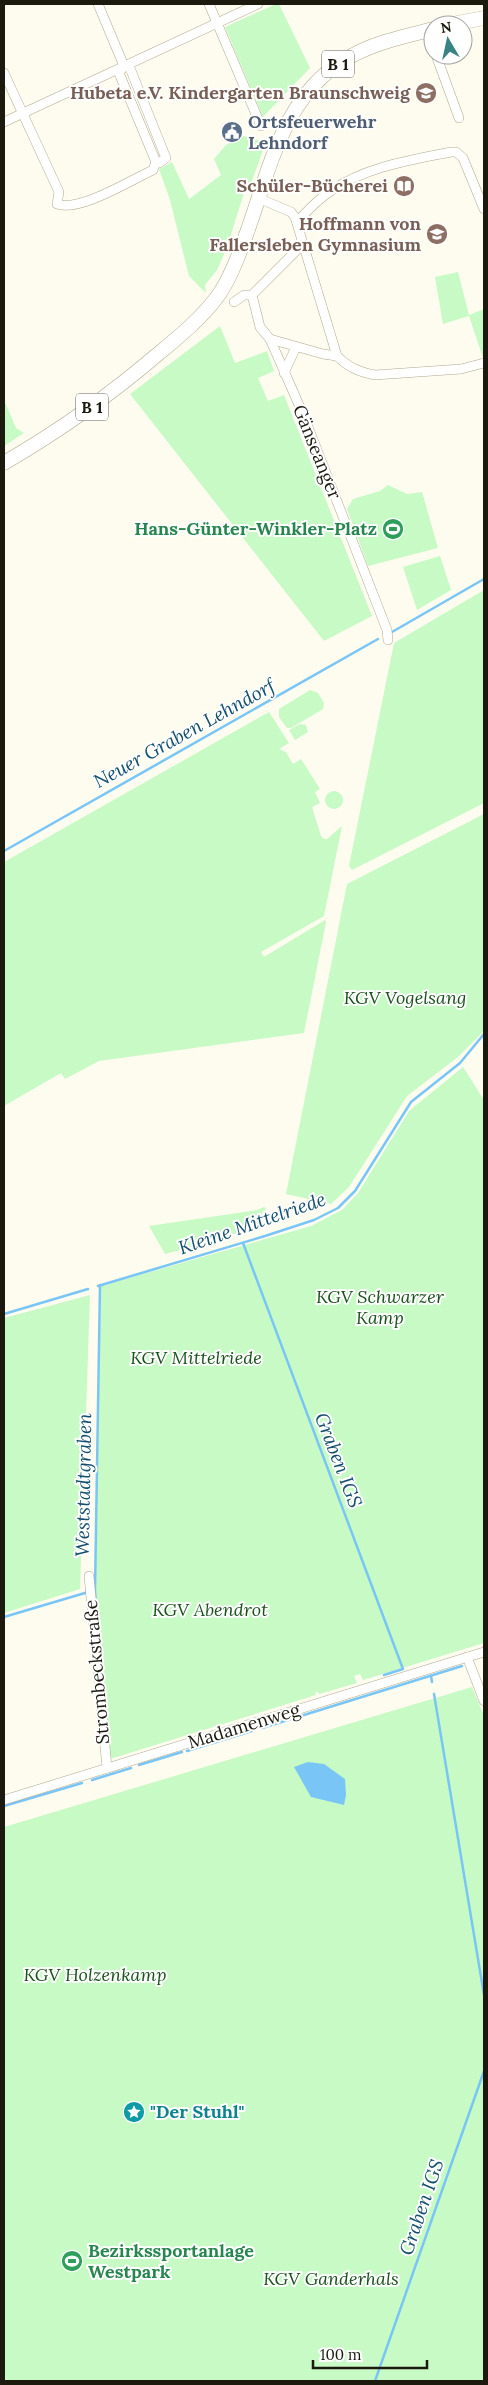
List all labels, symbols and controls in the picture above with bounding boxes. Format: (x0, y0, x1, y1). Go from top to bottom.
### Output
north arrow (423, 15, 473, 65)
text: N (439, 17, 453, 37)
road number: B 1 (322, 51, 354, 78)
place label: Hubeta e.V. Kindergarten Braunschweig (70, 81, 411, 104)
school or university icon: Hubeta e.V. Kindergarten Braunschweig (414, 81, 438, 105)
place label: Ortsfeuerwehr Lehndorf (248, 110, 377, 154)
public building icon: Ortsfeuerwehr Lehndorf (220, 120, 244, 144)
place label: Schüler-Bücherei (237, 174, 388, 197)
library icon: Schüler-Bücherei (392, 174, 416, 198)
place label: Hoffmann von Fallersleben Gymnasium (209, 212, 422, 256)
school or university icon: Hoffmann von Fallersleben Gymnasium (425, 222, 449, 246)
road number: B 1 (76, 394, 108, 421)
street label: Gänseanger (288, 401, 347, 502)
place label: Hans-Günter-Winkler-Platz (134, 517, 377, 540)
sports icon: Hans-Günter-Winkler-Platz (381, 517, 405, 541)
water label: Neuer Graben Lehndorf (89, 672, 280, 793)
park label: KGV Vogelsang (344, 986, 466, 1009)
water label: Kleine Mittelriede (175, 1187, 329, 1259)
park label: KGV Schwarzer Kamp (316, 1285, 445, 1329)
park label: KGV Mittelriede (130, 1346, 262, 1369)
water label: Graben IGS (310, 1409, 368, 1511)
water label: Weststadtgraben (70, 1413, 96, 1557)
park label: KGV Abendrot (152, 1598, 268, 1621)
street label: Strombeckstraße (79, 1599, 114, 1745)
street label: Madamenweg (185, 1697, 304, 1754)
park label: KGV Holzenkamp (24, 1963, 166, 1986)
place icon: "Der Stuhl" (122, 2100, 146, 2124)
place label: "Der Stuhl" (150, 2100, 245, 2123)
water label: Graben IGS (393, 2156, 449, 2258)
place label: Bezirkssportanlage Westpark (88, 2239, 254, 2283)
sports icon: Bezirkssportanlage Westpark (60, 2249, 84, 2273)
park label: KGV Ganderhals (263, 2267, 399, 2290)
scale bar (313, 2338, 427, 2370)
text: 100 m (320, 2345, 361, 2364)

